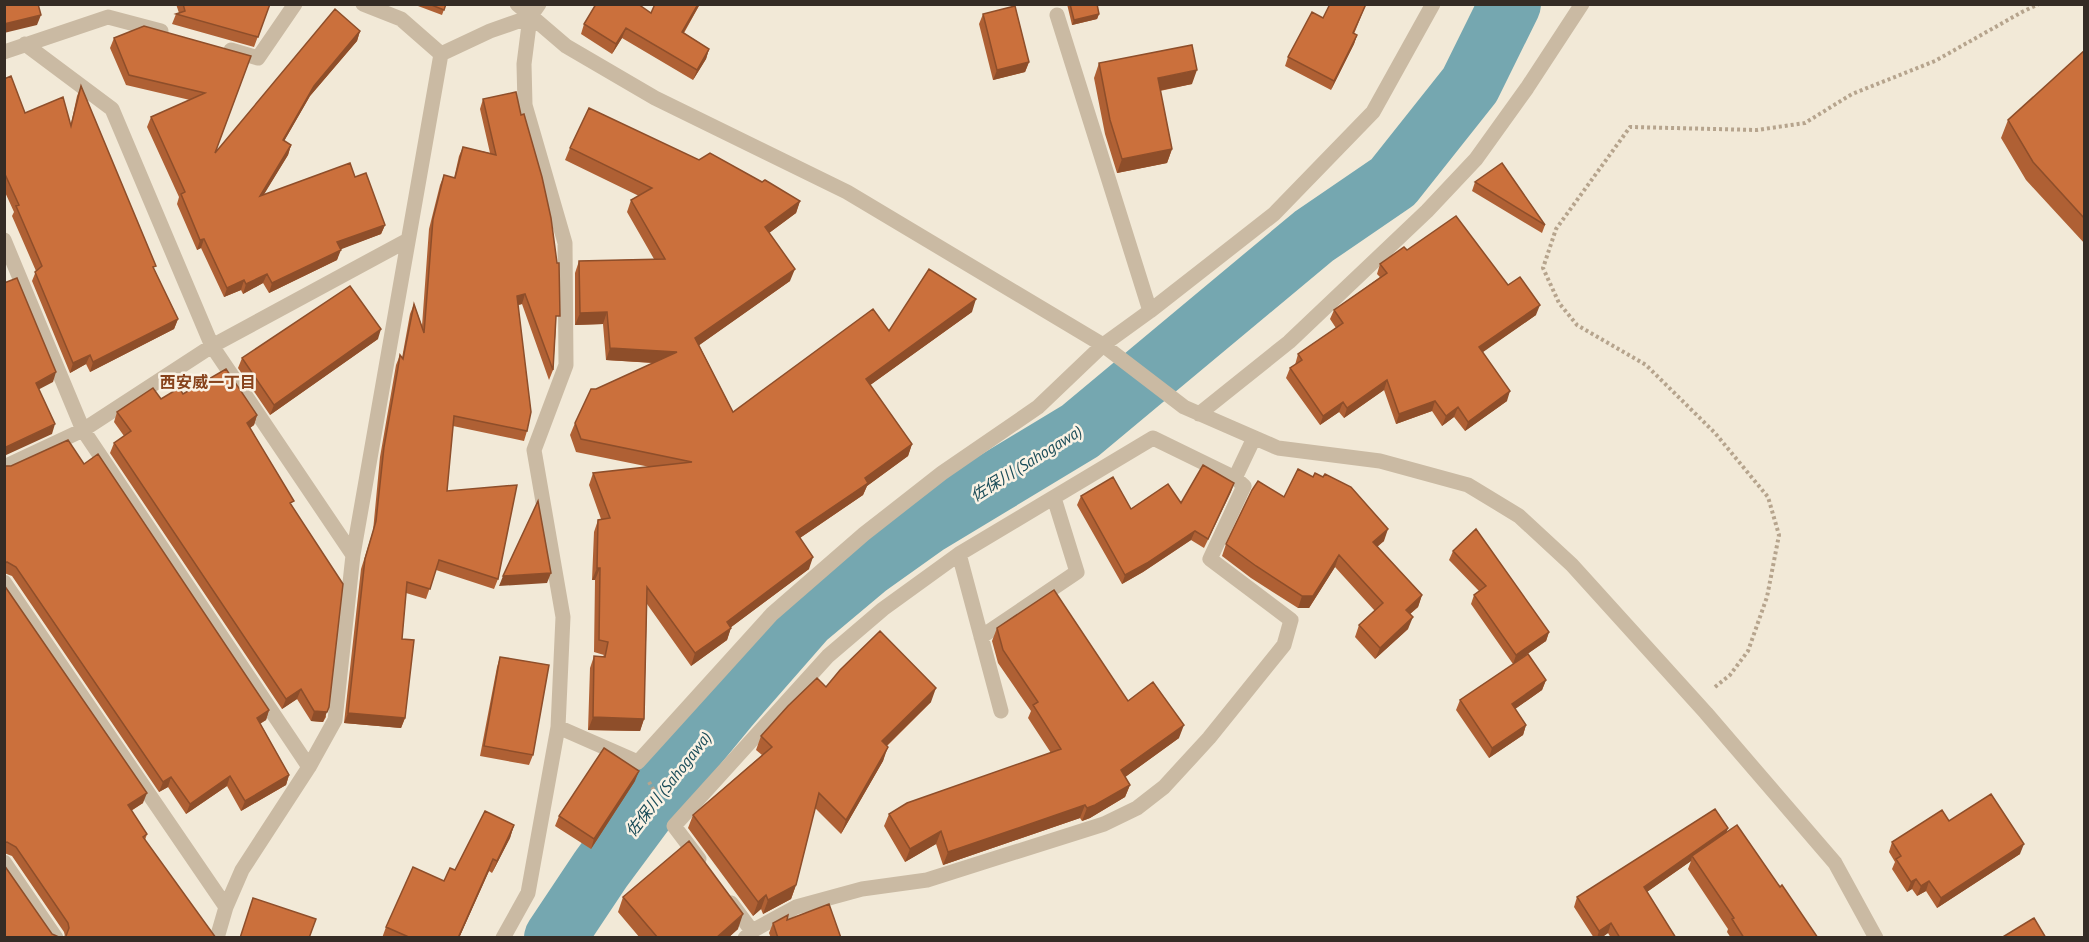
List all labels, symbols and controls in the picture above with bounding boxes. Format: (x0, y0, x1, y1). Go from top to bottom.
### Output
district label: 西安威一丁目 (160, 372, 256, 392)
water label: 佐保川 (Sahogawa) (967, 421, 1085, 505)
water label: 佐保川 (Sahogawa) (621, 728, 715, 840)

